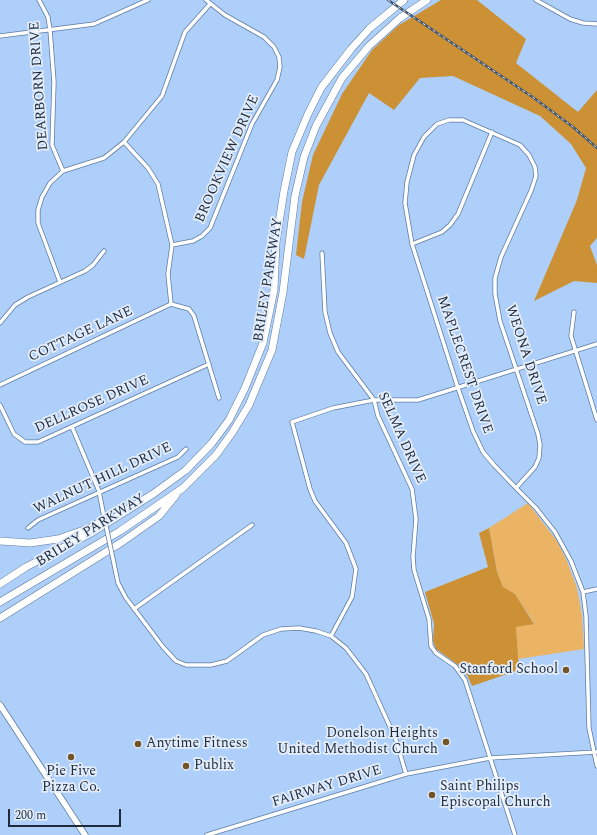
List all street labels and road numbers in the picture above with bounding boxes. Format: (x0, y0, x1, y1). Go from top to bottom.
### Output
street label: DEARBORN DRIVE (27, 21, 53, 151)
street label: BROOKVIEW DRIVE (192, 93, 264, 225)
street label: BRILEY PARKWAY (251, 217, 287, 343)
street label: MAPLECREST DRIVE (433, 294, 495, 436)
street label: WEONA DRIVE (501, 303, 549, 407)
street label: COTTAGE LANE (26, 304, 136, 366)
street label: DELLROSE DRIVE (32, 372, 152, 438)
street label: SELMA DRIVE (373, 390, 429, 486)
street label: WALNUT HILL DRIVE (31, 440, 175, 518)
street label: BRILEY PARKWAY (33, 491, 149, 571)
street label: FAIRWAY DRIVE (270, 762, 384, 812)

